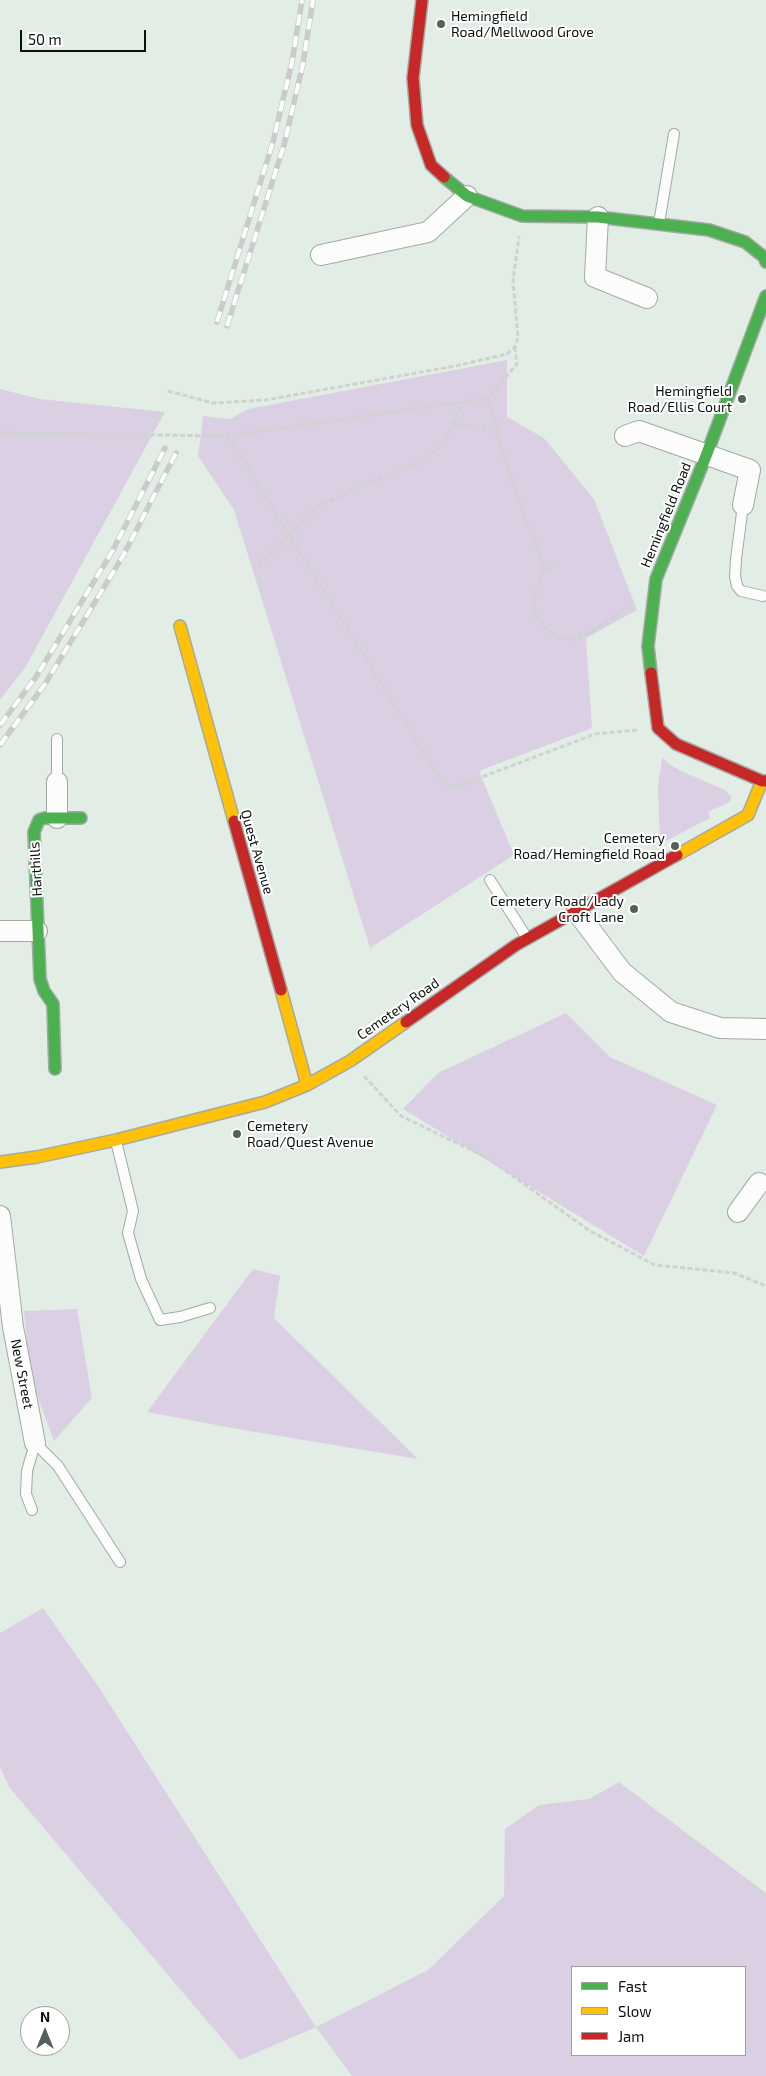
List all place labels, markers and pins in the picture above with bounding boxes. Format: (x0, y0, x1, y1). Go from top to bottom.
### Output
place label: Hemingfield Road/Mellwood Grove (451, 8, 594, 40)
marker: Hemingfield Road/Mellwood Grove (435, 18, 447, 30)
place label: Hemingfield Road/Ellis Court (628, 383, 732, 416)
marker: Hemingfield Road/Ellis Court (736, 393, 748, 405)
place label: Cemetery Road/Hemingfield Road (513, 830, 665, 862)
marker: Cemetery Road/Hemingfield Road (669, 840, 681, 852)
place label: Cemetery Road/Lady Croft Lane (490, 893, 624, 926)
marker: Cemetery Road/Lady Croft Lane (628, 903, 640, 915)
place label: Cemetery Road/Quest Avenue (247, 1118, 374, 1150)
marker: Cemetery Road/Quest Avenue (231, 1128, 243, 1140)

